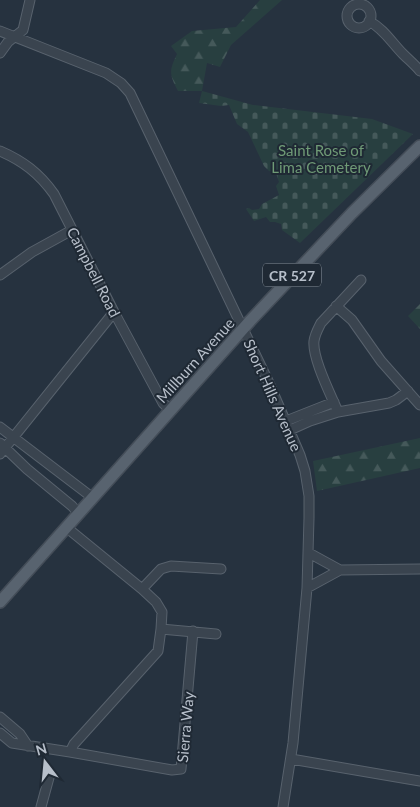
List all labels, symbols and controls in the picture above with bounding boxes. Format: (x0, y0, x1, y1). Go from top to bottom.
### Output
park label: Saint Rose of Lima Cemetery (271, 141, 371, 176)
street label: Campbell Road (64, 224, 124, 320)
road number: CR 527 (263, 264, 321, 286)
street label: Millburn Avenue (152, 314, 238, 406)
street label: Short Hills Avenue (240, 336, 306, 454)
street label: Sierra Way (173, 691, 197, 763)
north arrow (20, 737, 70, 787)
text: N (34, 739, 49, 759)

